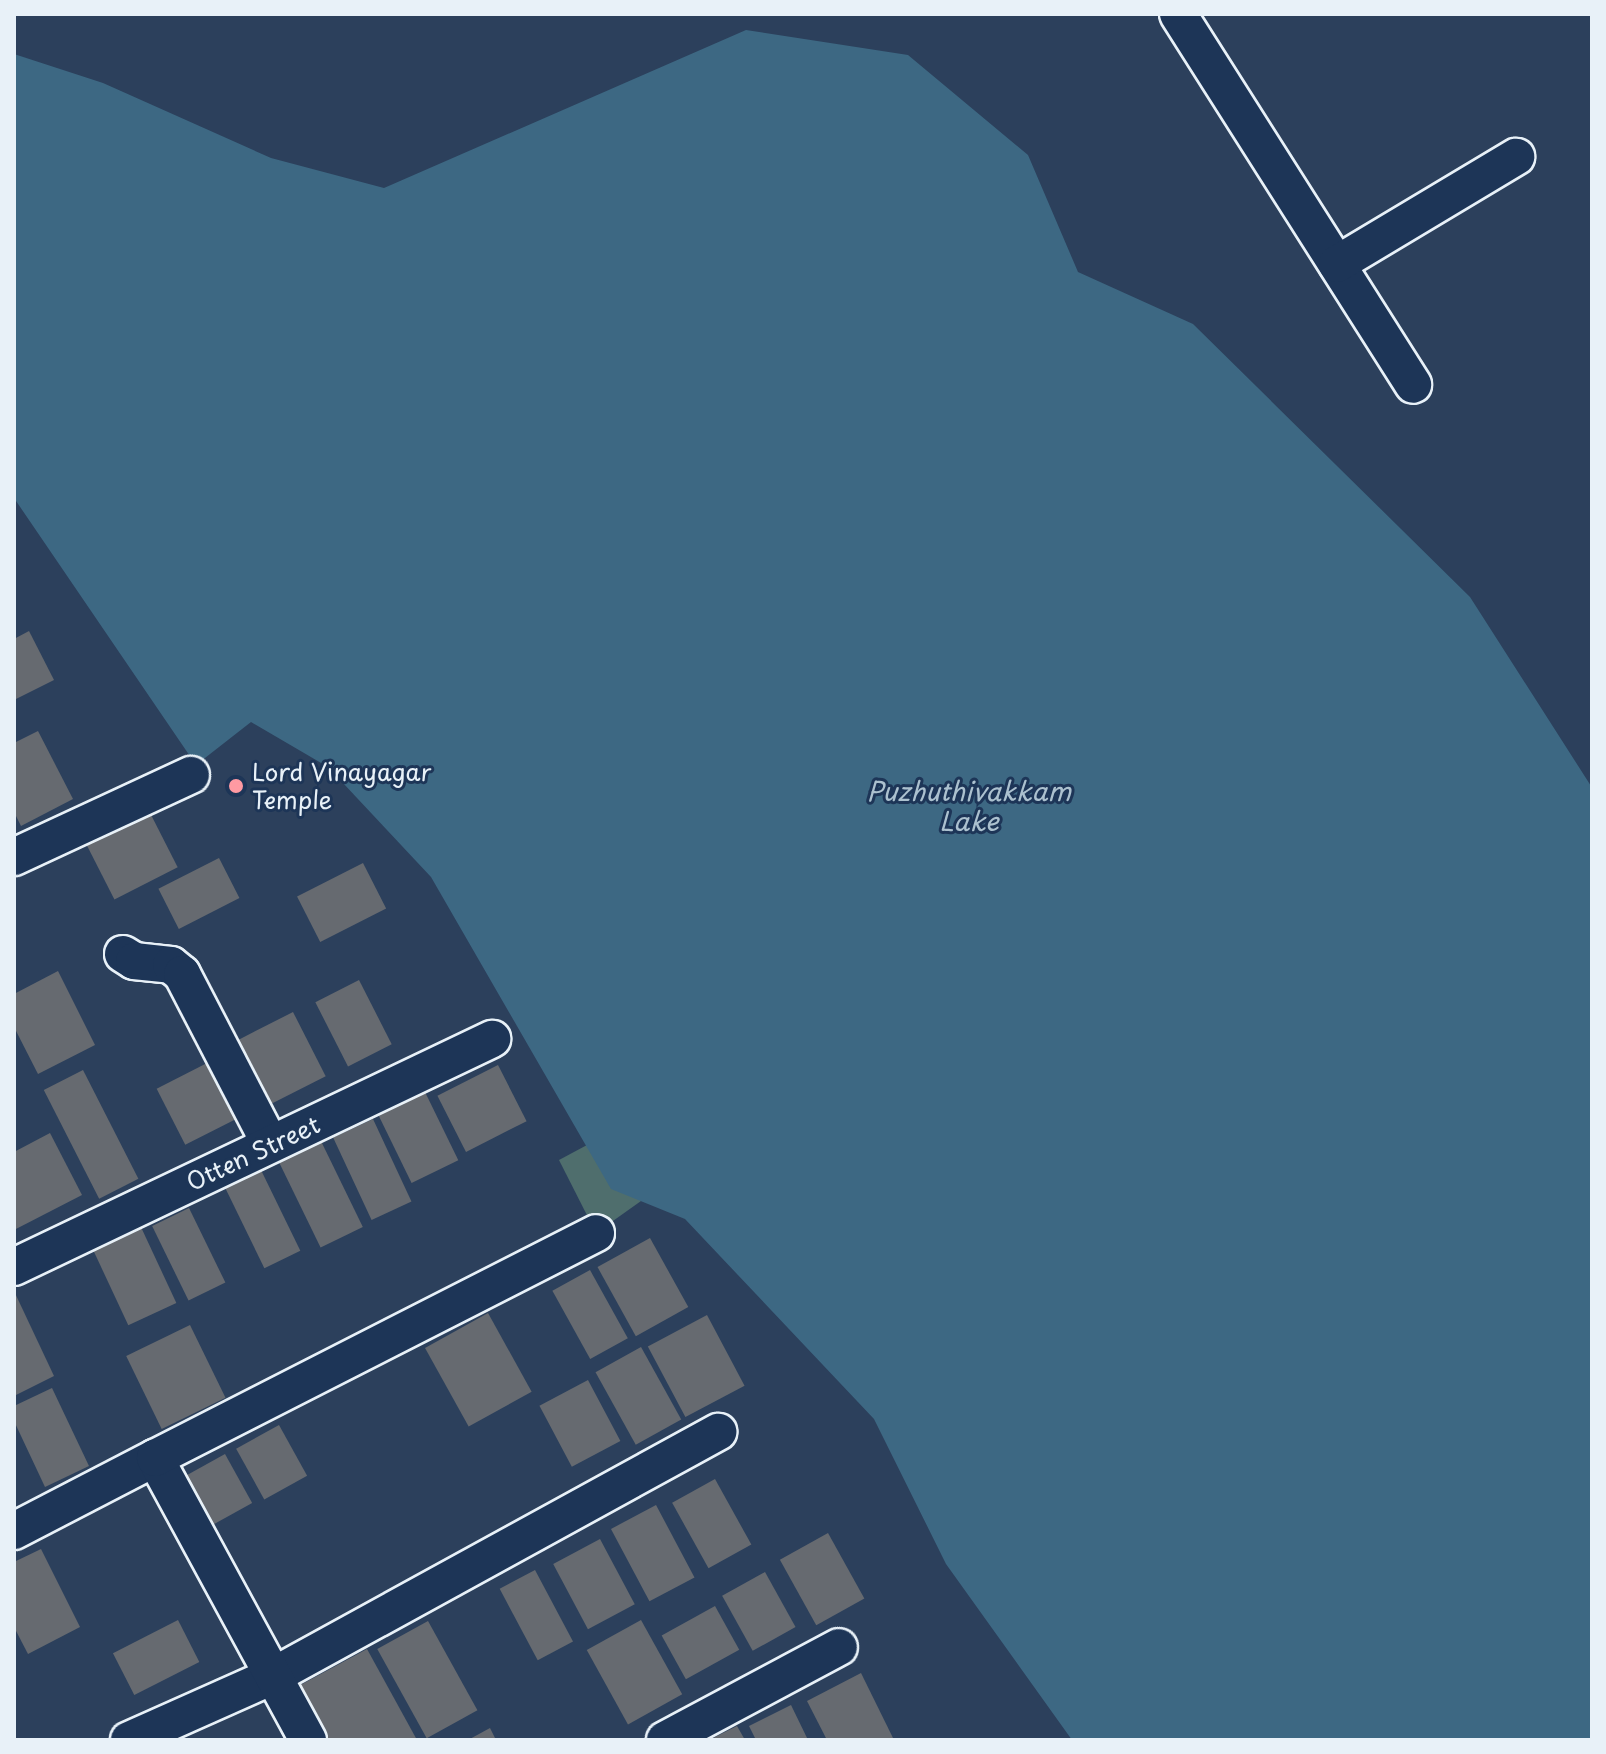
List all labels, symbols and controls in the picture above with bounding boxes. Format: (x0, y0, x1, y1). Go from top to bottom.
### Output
place label: Lord Vinayagar Temple (252, 758, 431, 814)
water label: Puzhuthivakkam Lake (867, 775, 1071, 836)
marker: Lord Vinayagar Temple (227, 777, 245, 795)
street label: Otten Street (182, 1109, 324, 1197)

